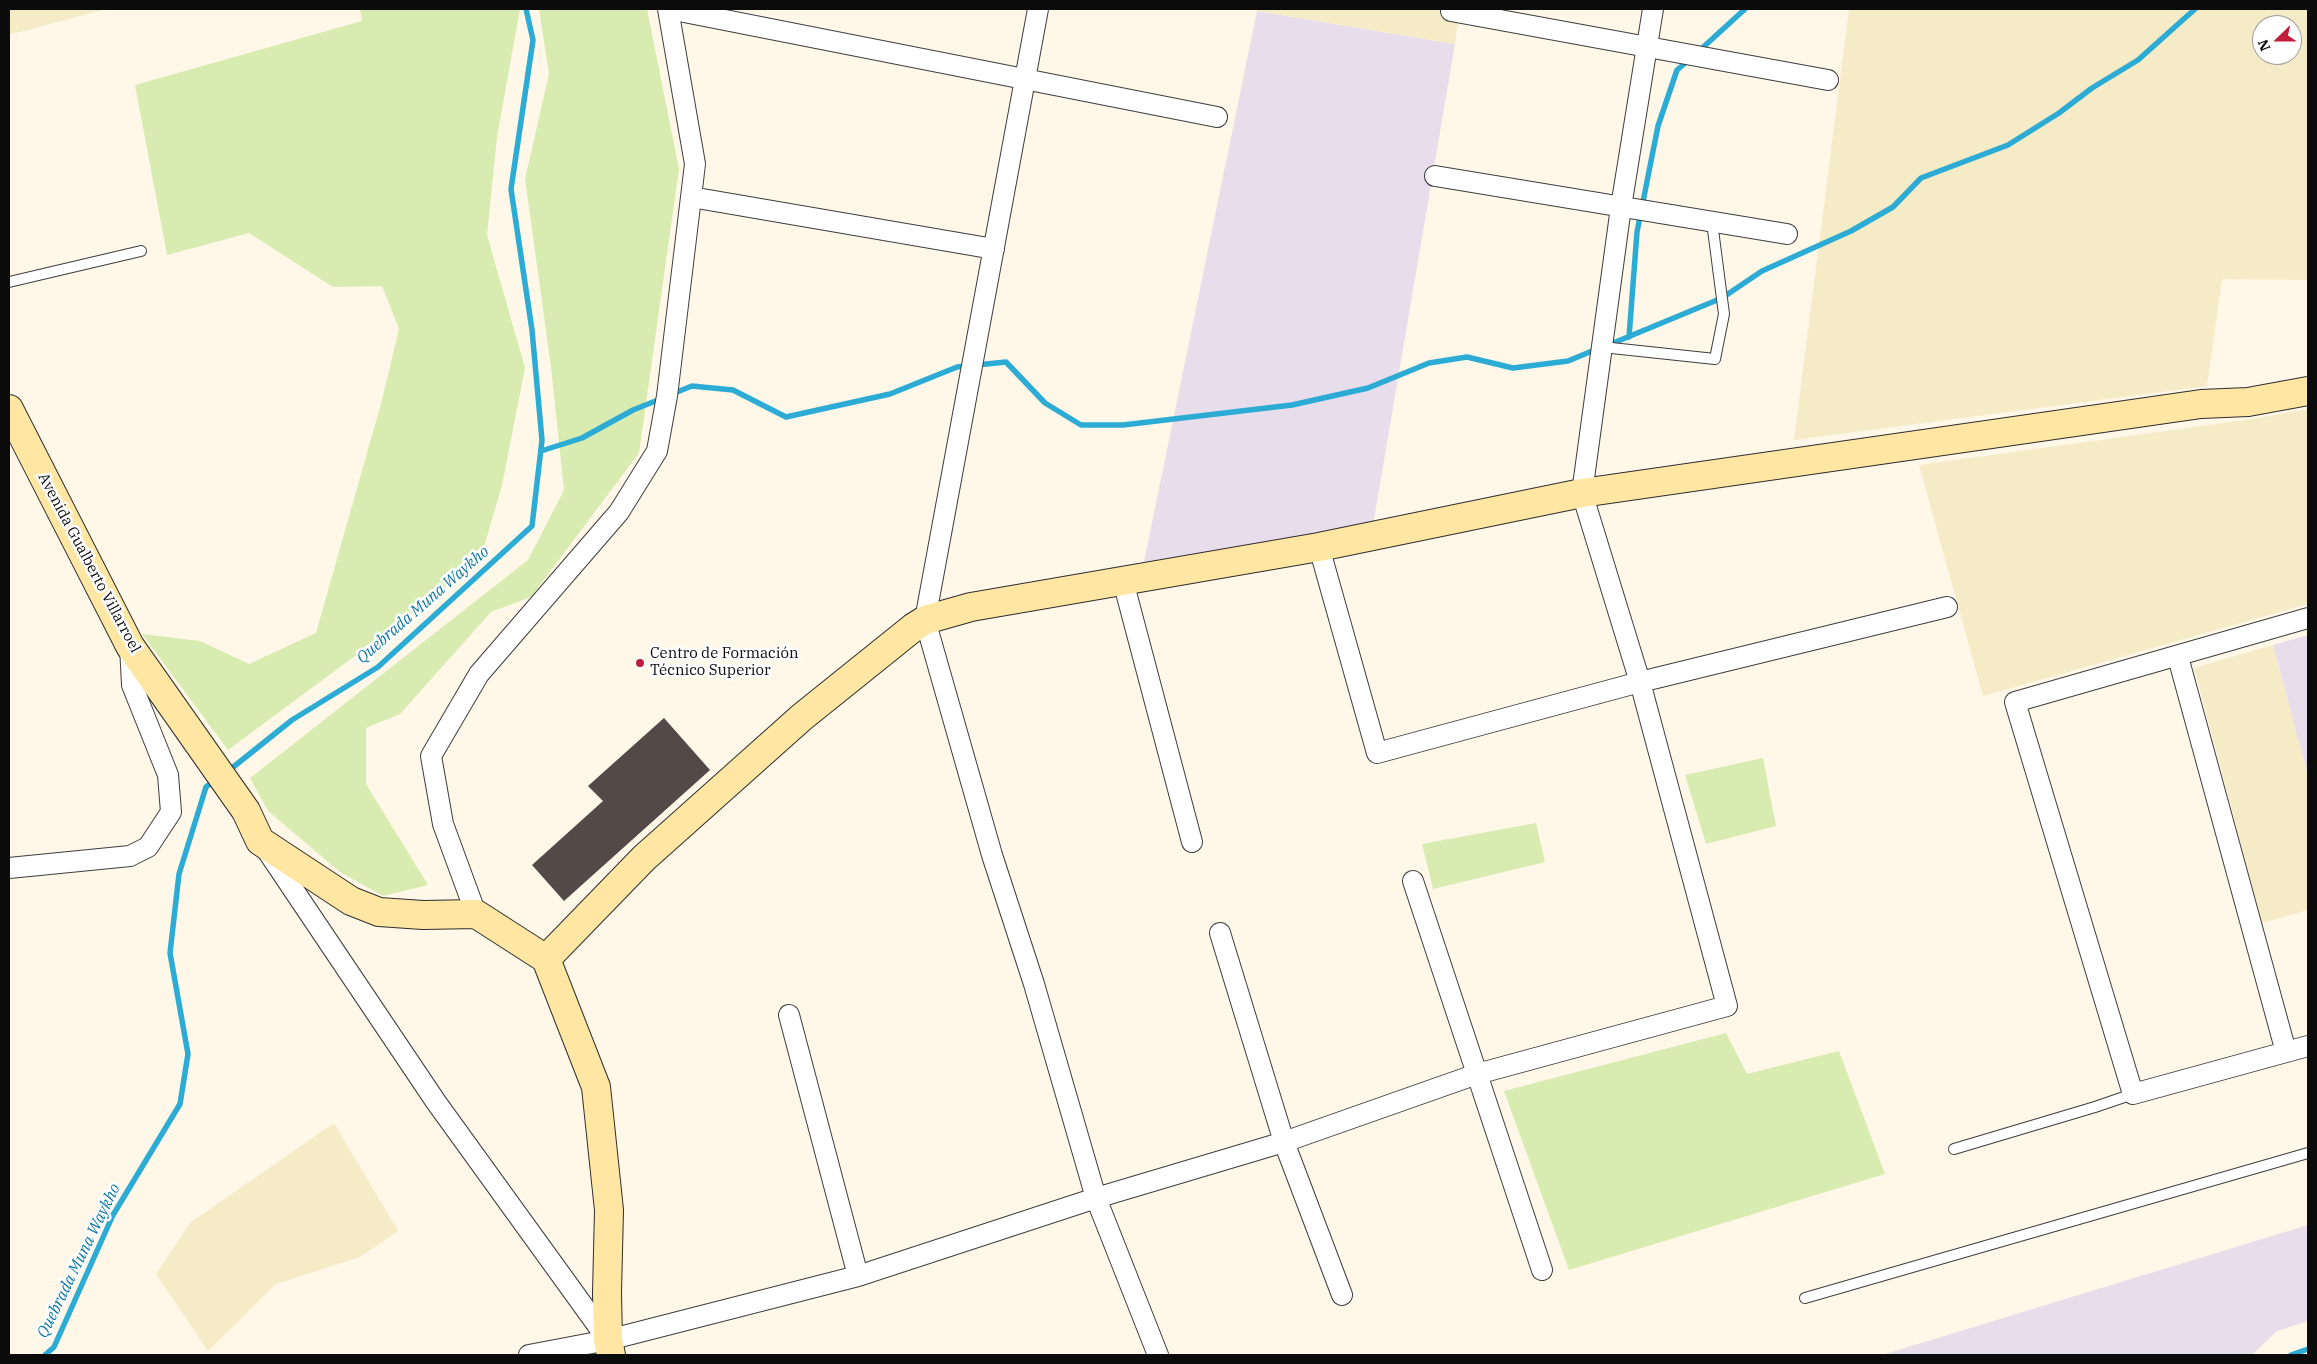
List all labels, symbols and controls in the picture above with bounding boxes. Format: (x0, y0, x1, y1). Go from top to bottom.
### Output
north arrow (2252, 15, 2302, 65)
text: N (2254, 37, 2274, 54)
street label: Avenida Gualberto Villarroel (34, 470, 144, 656)
water label: Quebrada Muna Waykho (353, 542, 493, 668)
place label: Centro de Formación Técnico Superior (650, 645, 799, 680)
marker: Centro de Formación Técnico Superior (634, 657, 646, 669)
water label: Quebrada Muna Waykho (33, 1181, 125, 1341)

